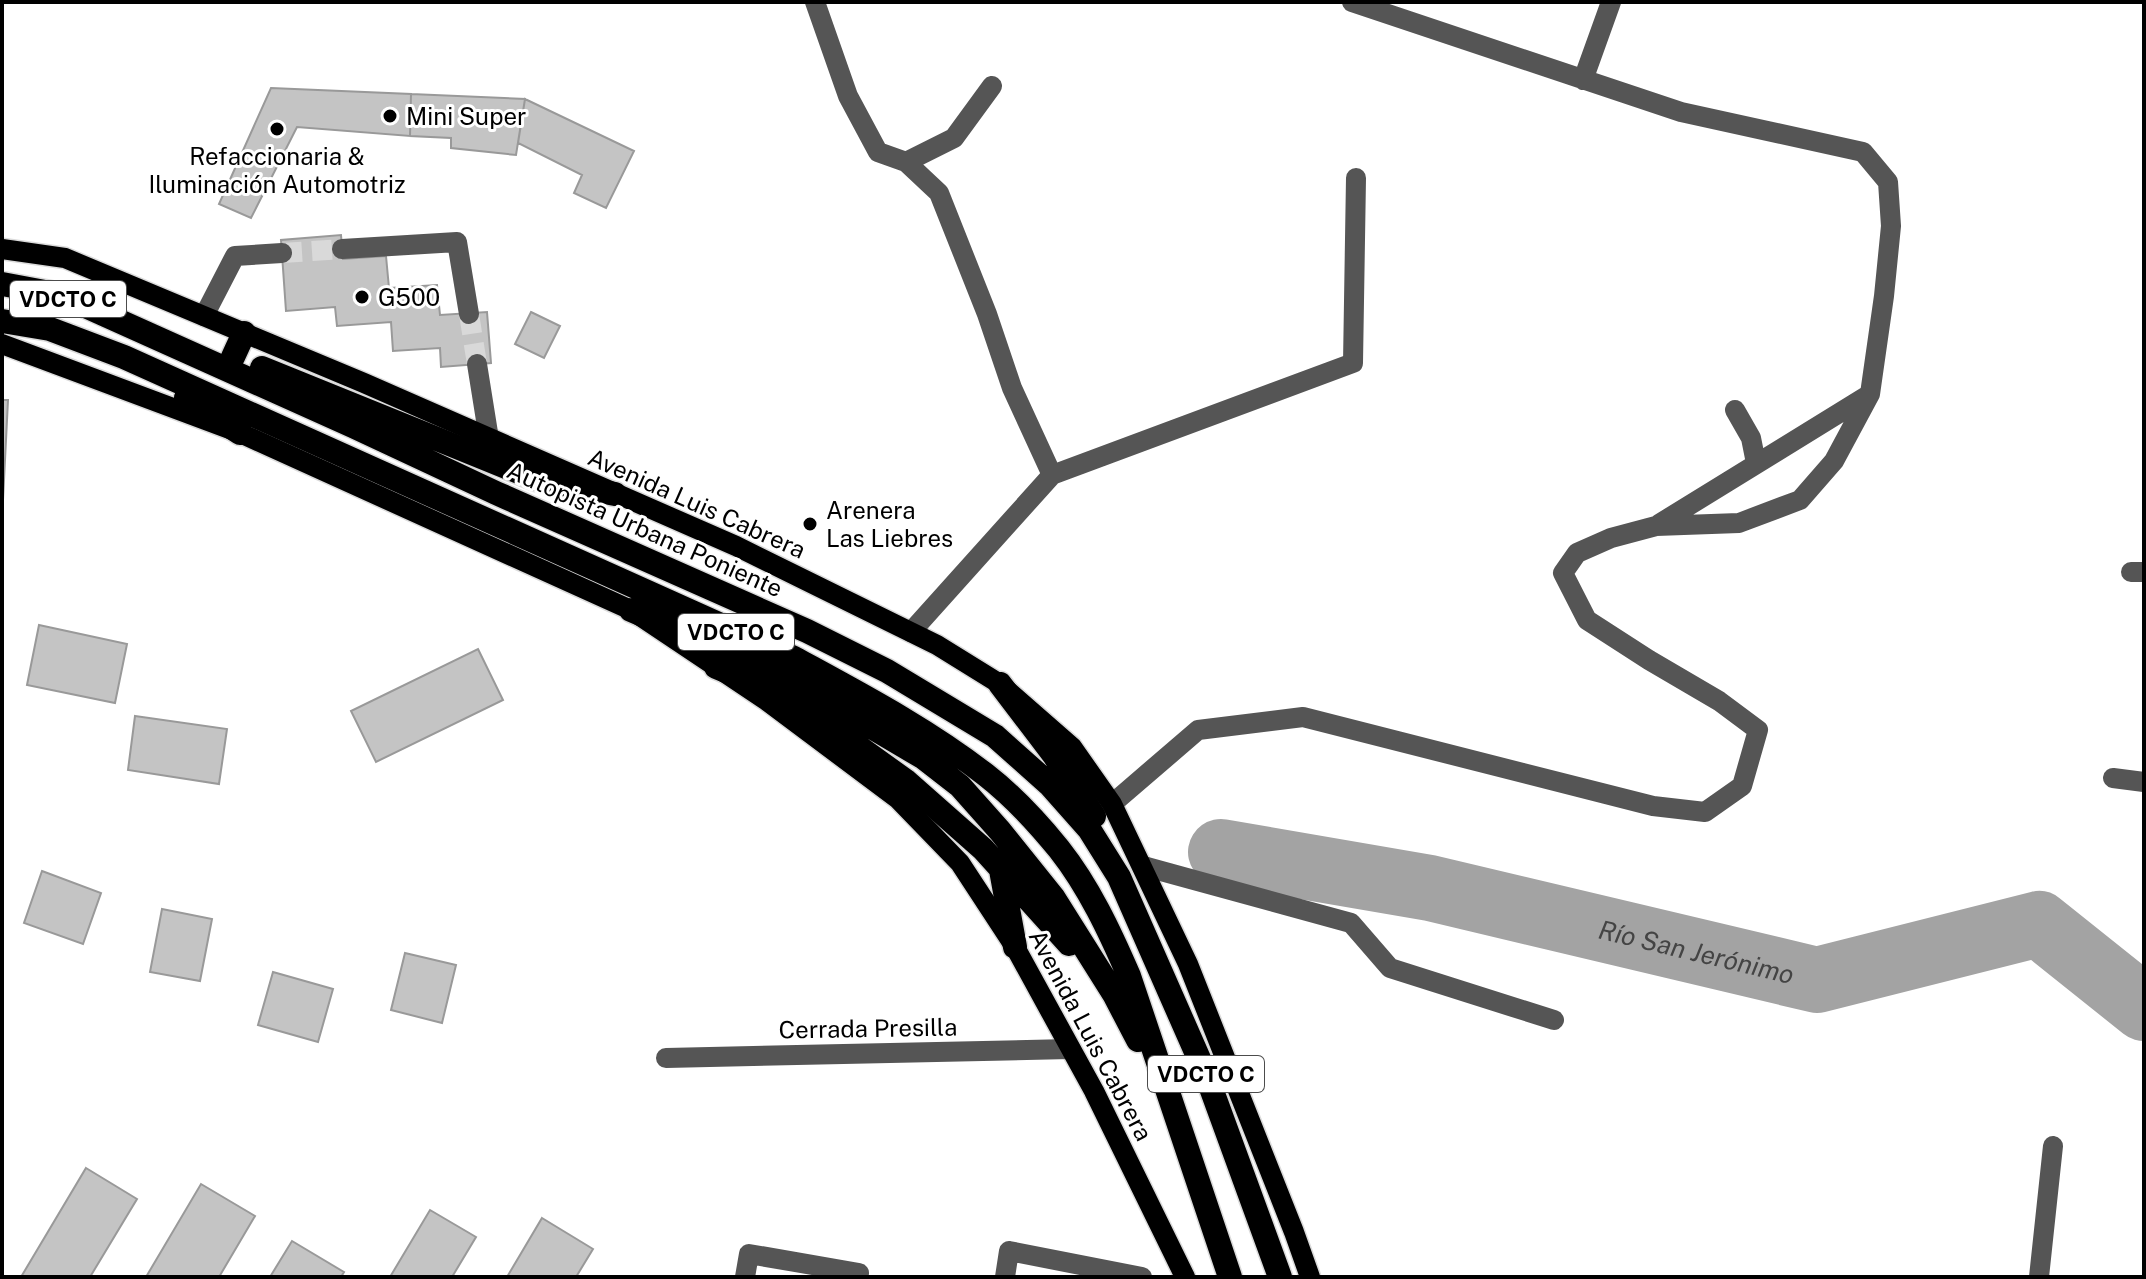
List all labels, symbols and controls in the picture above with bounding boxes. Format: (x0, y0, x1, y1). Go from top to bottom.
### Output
place label: Mini Super (406, 102, 526, 130)
marker: Mini Super (381, 107, 399, 125)
marker: Refaccionaria & Iluminación Automotriz (268, 120, 286, 138)
place label: Refaccionaria & Iluminación Automotriz (148, 142, 406, 198)
road number: VDCTO C (10, 281, 126, 317)
place label: G500 (378, 283, 440, 311)
marker: G500 (353, 288, 371, 306)
street label: Avenida Luis Cabrera (584, 442, 810, 564)
street label: Autopista Urbana Poniente (503, 456, 787, 602)
place label: Arenera Las Liebres (826, 496, 953, 552)
marker: Arenera Las Liebres (801, 515, 819, 533)
road number: VDCTO C (678, 614, 794, 650)
water label: Río San Jerónimo (1596, 913, 1797, 990)
street label: Avenida Luis Cabrera (1023, 925, 1159, 1145)
street label: Cerrada Presilla (778, 1012, 958, 1044)
road number: VDCTO C (1148, 1056, 1264, 1092)

